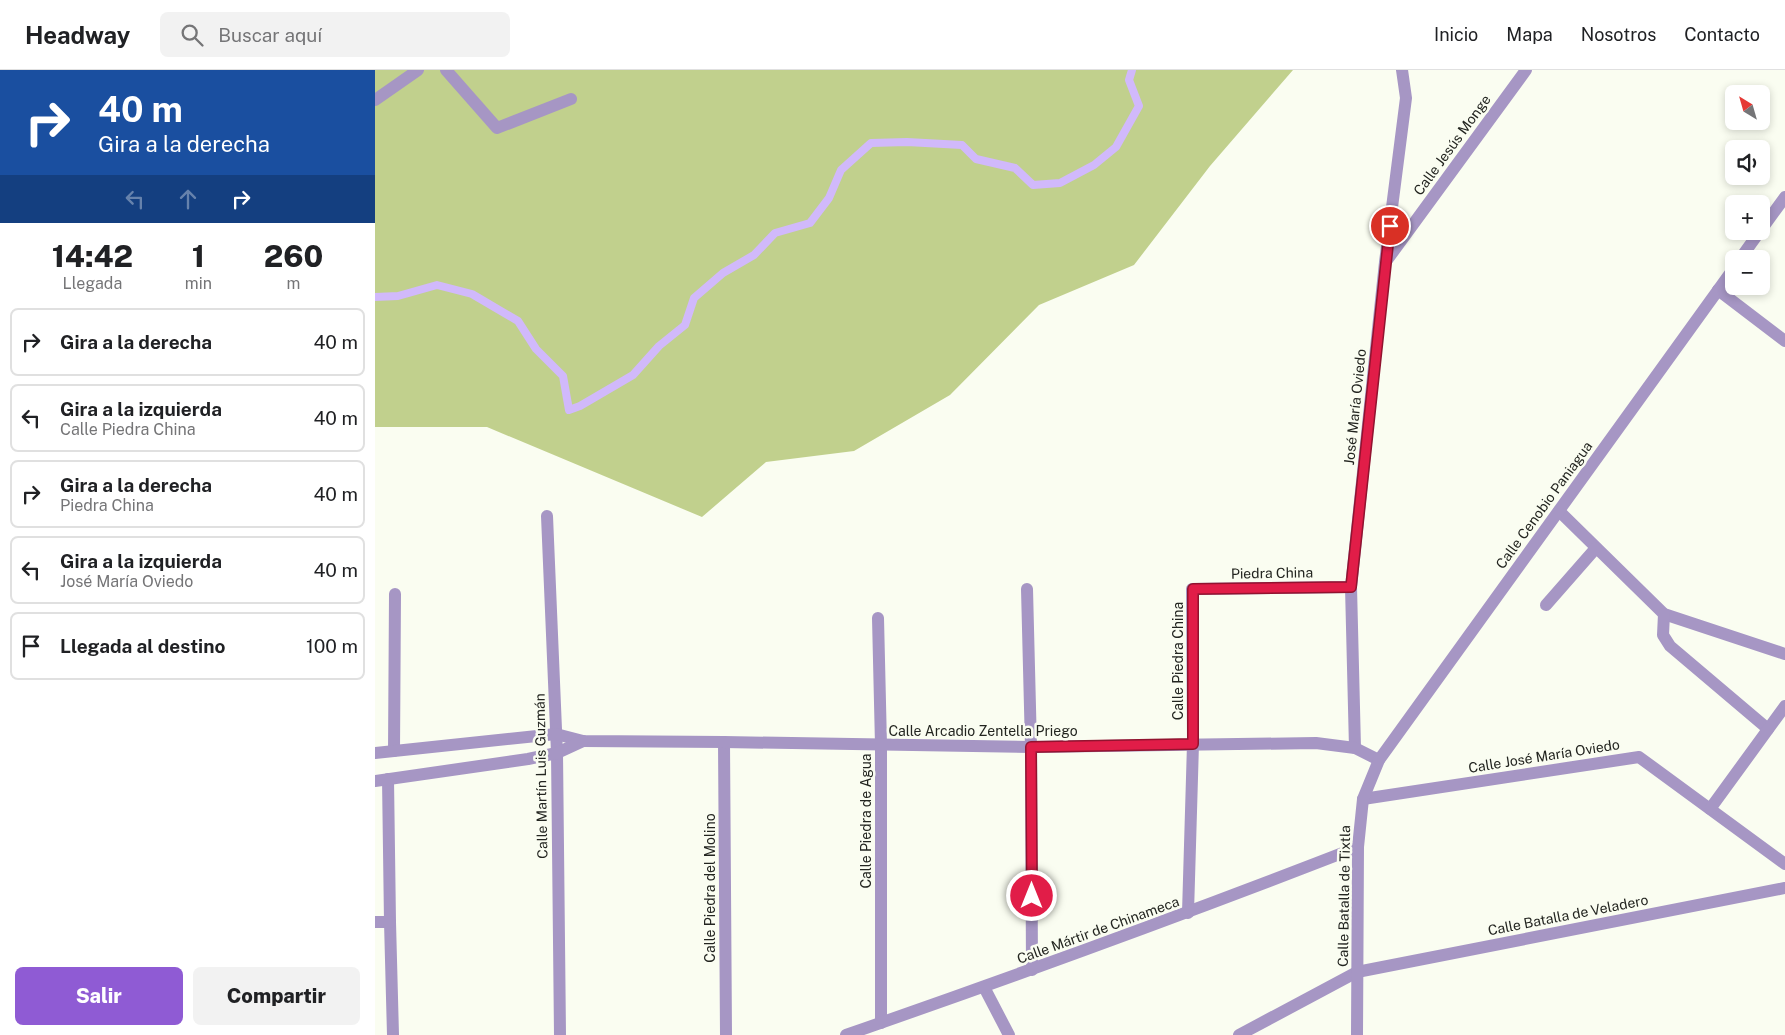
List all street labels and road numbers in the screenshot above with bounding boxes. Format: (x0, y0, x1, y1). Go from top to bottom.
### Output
street label: Calle Jesús Monge (1410, 92, 1494, 198)
street label: José María Oviedo (1341, 348, 1369, 466)
street label: Calle Cenobio Paniagua (1492, 438, 1596, 572)
street label: Piedra China (1231, 564, 1313, 582)
street label: Calle Piedra China (1170, 602, 1186, 720)
street label: Calle Martín Luis Guzmán (532, 693, 550, 859)
street label: Calle Arcadio Zentella Priego (888, 723, 1078, 739)
street label: Calle José María Oviedo (1467, 736, 1621, 776)
street label: Calle Piedra de Agua (858, 753, 874, 889)
street label: Calle Piedra del Molino (702, 813, 718, 963)
street label: Calle Batalla de Tixtla (1335, 825, 1353, 967)
street label: Calle Batalla de Veladero (1486, 892, 1650, 938)
street label: Calle Mártir de Chinameca (1015, 893, 1181, 967)

